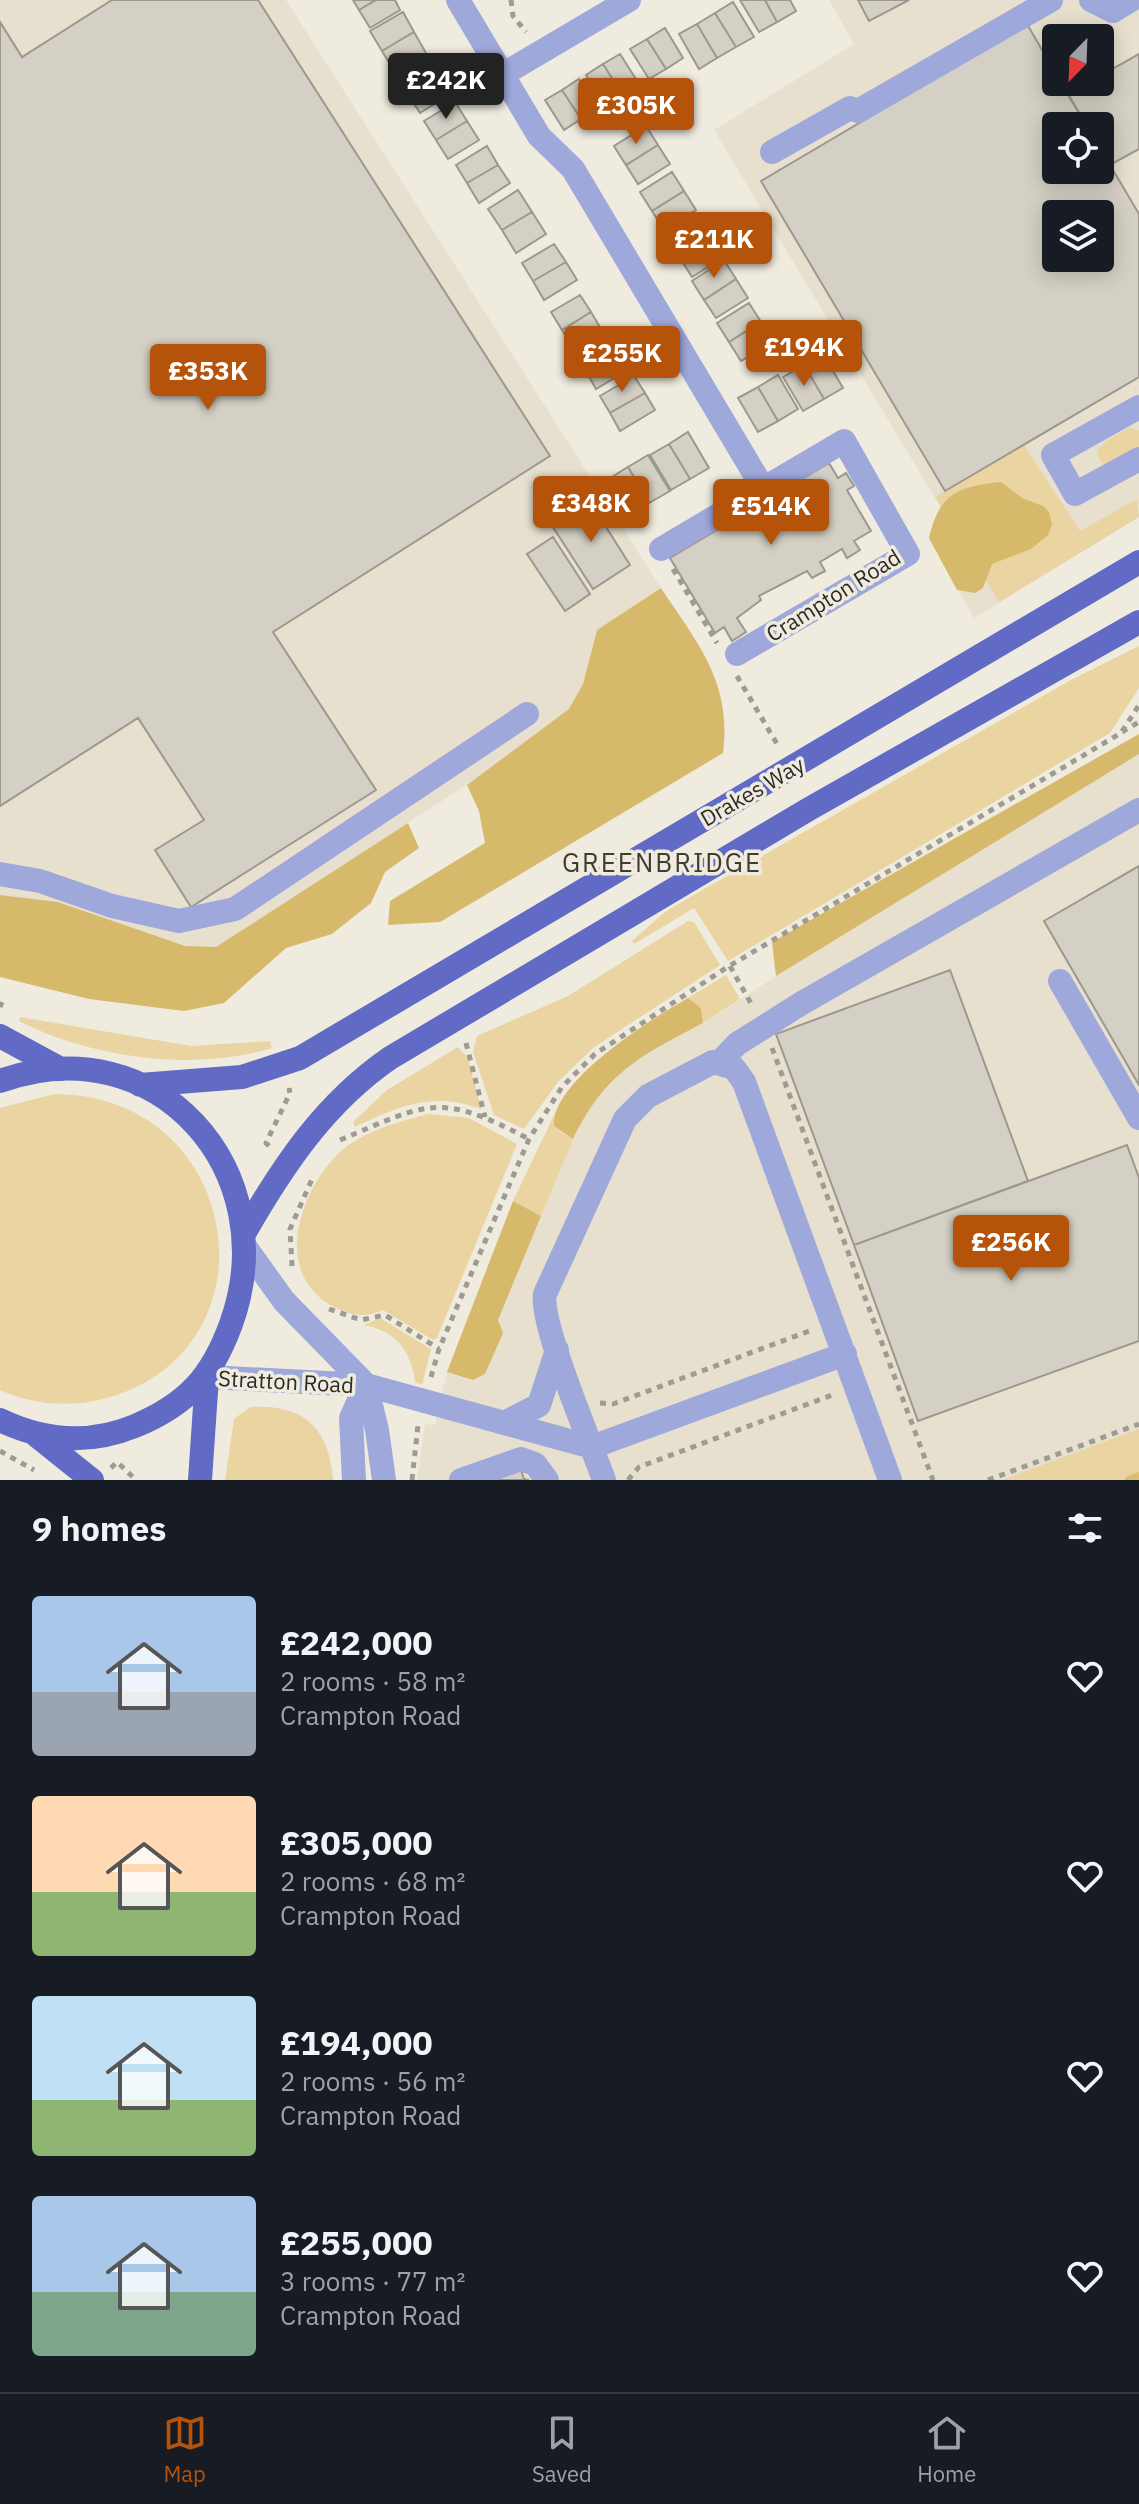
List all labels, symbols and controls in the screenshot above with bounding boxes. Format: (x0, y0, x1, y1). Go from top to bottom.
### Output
north arrow (1042, 24, 1114, 96)
map controls (1042, 24, 1114, 272)
pin: £242K (390, 53, 502, 121)
text: £242K (406, 62, 486, 96)
pin: £305K (580, 78, 692, 146)
text: £305K (596, 87, 676, 121)
button: locate (1042, 112, 1114, 184)
button: layers (1042, 200, 1114, 272)
pin: £211K (658, 212, 770, 280)
text: £211K (674, 221, 754, 255)
pin: £194K (748, 320, 860, 388)
pin: £255K (566, 326, 678, 394)
text: £194K (764, 329, 844, 363)
text: £255K (582, 335, 662, 369)
pin: £353K (152, 344, 264, 412)
text: £353K (168, 353, 248, 387)
pin: £348K (535, 476, 647, 544)
pin: £514K (715, 479, 827, 547)
text: £348K (551, 485, 631, 519)
text: £514K (731, 488, 811, 522)
street label: Crampton Road (760, 542, 906, 648)
street label: Drakes Way (695, 750, 809, 832)
district label: GREENBRIDGE (562, 845, 762, 879)
pin: £256K (955, 1215, 1067, 1283)
text: £256K (971, 1224, 1051, 1258)
street label: Stratton Road (217, 1363, 355, 1399)
text: 9 homes (32, 1506, 167, 1550)
icon: filters (1063, 1506, 1107, 1550)
text: £242,000 (280, 1620, 433, 1664)
icon: home (96, 1628, 192, 1724)
icon: heart (1063, 1654, 1107, 1698)
text: 2 rooms · 58 m² (280, 1664, 465, 1698)
text: Crampton Road (280, 1698, 461, 1732)
text: £305,000 (280, 1820, 433, 1864)
icon: home (96, 1828, 192, 1924)
icon: heart (1063, 1854, 1107, 1898)
text: 2 rooms · 68 m² (280, 1864, 465, 1898)
text: Crampton Road (280, 1898, 461, 1932)
text: £194,000 (280, 2020, 433, 2064)
icon: home (96, 2028, 192, 2124)
icon: heart (1063, 2054, 1107, 2098)
text: 2 rooms · 56 m² (280, 2064, 465, 2098)
text: Crampton Road (280, 2098, 461, 2132)
text: £255,000 (280, 2220, 433, 2264)
icon: home (96, 2228, 192, 2324)
icon: heart (1063, 2254, 1107, 2298)
text: 3 rooms · 77 m² (280, 2264, 465, 2298)
text: Crampton Road (280, 2298, 461, 2332)
tab: Map (163, 2411, 207, 2488)
tab: Saved (532, 2411, 592, 2488)
tab: Home (917, 2411, 976, 2488)

